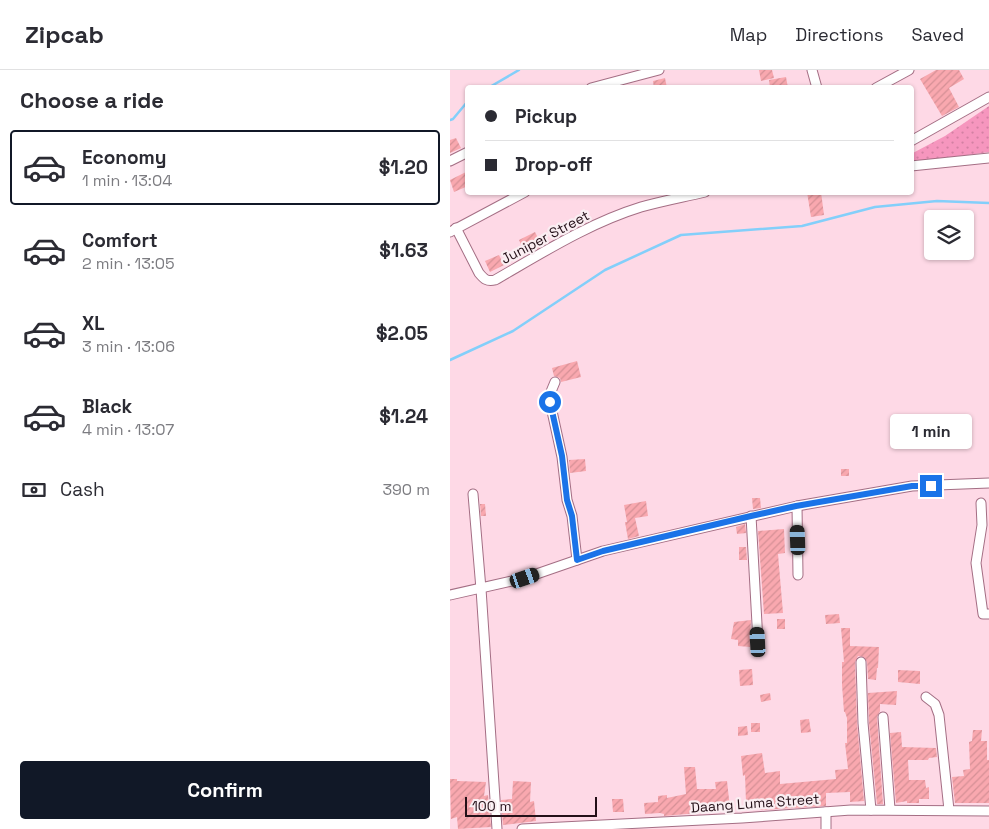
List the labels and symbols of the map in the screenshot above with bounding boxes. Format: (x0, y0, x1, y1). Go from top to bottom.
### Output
street label: Juniper Street (498, 206, 592, 268)
route start (539, 391, 561, 413)
callout: 1 min (890, 414, 972, 448)
route end (920, 475, 942, 497)
car (789, 525, 806, 555)
car (508, 566, 541, 590)
car (749, 627, 766, 657)
street label: Daang Luma Street (690, 790, 820, 816)
scale bar (465, 794, 598, 817)

